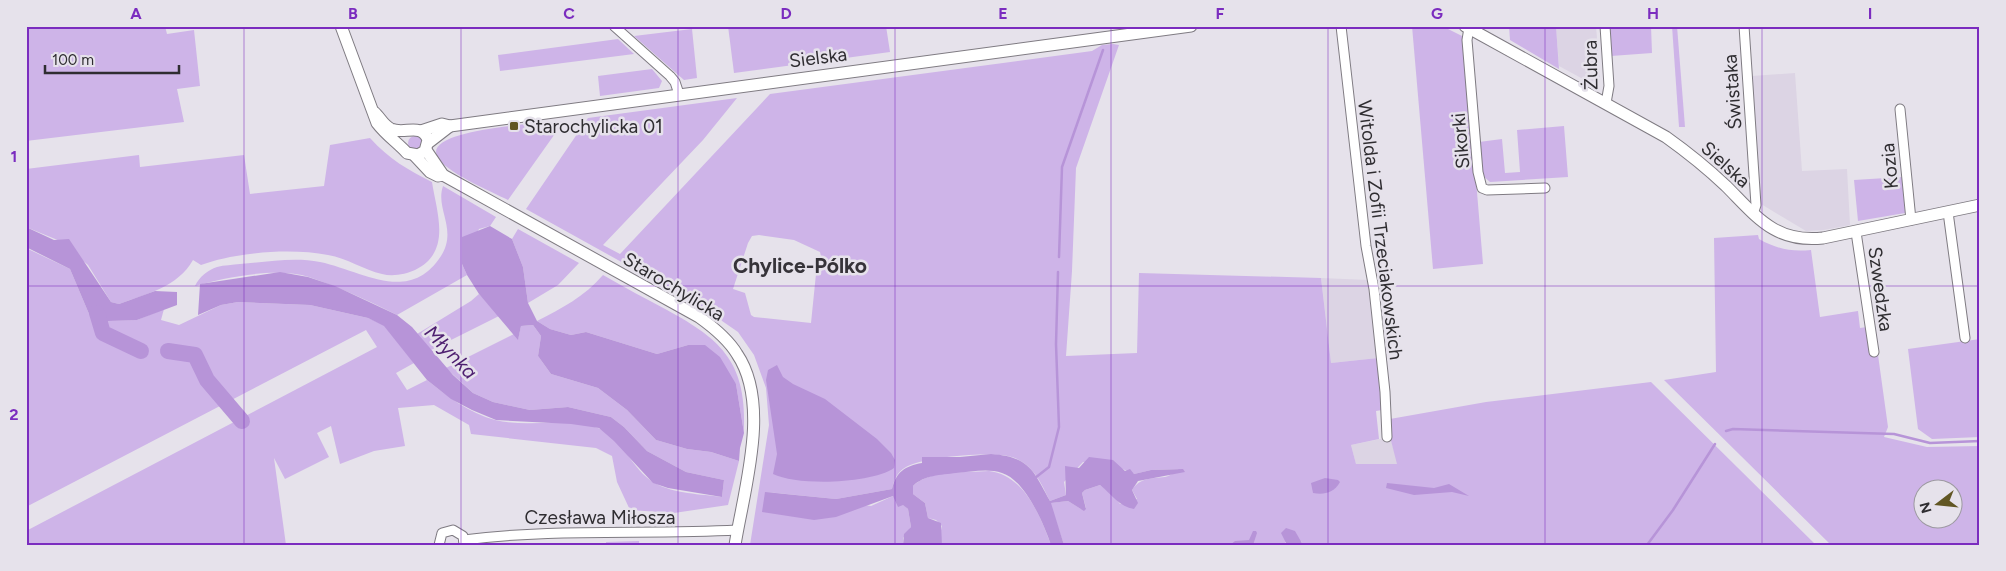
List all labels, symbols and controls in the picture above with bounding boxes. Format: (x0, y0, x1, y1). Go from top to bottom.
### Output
text: A (130, 4, 142, 23)
text: B (348, 4, 358, 23)
text: C (563, 4, 575, 23)
text: D (780, 4, 792, 23)
text: E (998, 4, 1008, 23)
text: F (1216, 4, 1225, 23)
text: G (1431, 4, 1443, 23)
text: H (1647, 4, 1659, 23)
text: I (1868, 4, 1872, 23)
street label: Żubra (1579, 40, 1602, 90)
scale bar (45, 42, 179, 74)
street label: Sielska (788, 43, 848, 72)
text: 100 m (52, 51, 94, 69)
street label: Świstaka (1718, 54, 1747, 130)
street label: Witolda i Zofii Trzeciakowskich (1353, 99, 1408, 361)
street label: Sikorki (1447, 112, 1474, 170)
place label: Starochylicka 01 (524, 115, 663, 138)
marker: Starochylicka 01 (508, 120, 520, 132)
street label: Sielska (1696, 136, 1755, 192)
street label: Kozia (1876, 142, 1903, 190)
text: 1 (11, 147, 17, 166)
street label: Szwedzka (1863, 245, 1898, 333)
street label: Starochylicka (619, 247, 729, 326)
district label: Chylice-Pólko (733, 253, 867, 278)
water label: Młynka (420, 320, 483, 384)
text: 2 (9, 405, 19, 424)
north arrow (1914, 478, 1964, 528)
text: N (1916, 500, 1936, 515)
street label: Czesława Miłosza (525, 506, 675, 529)

